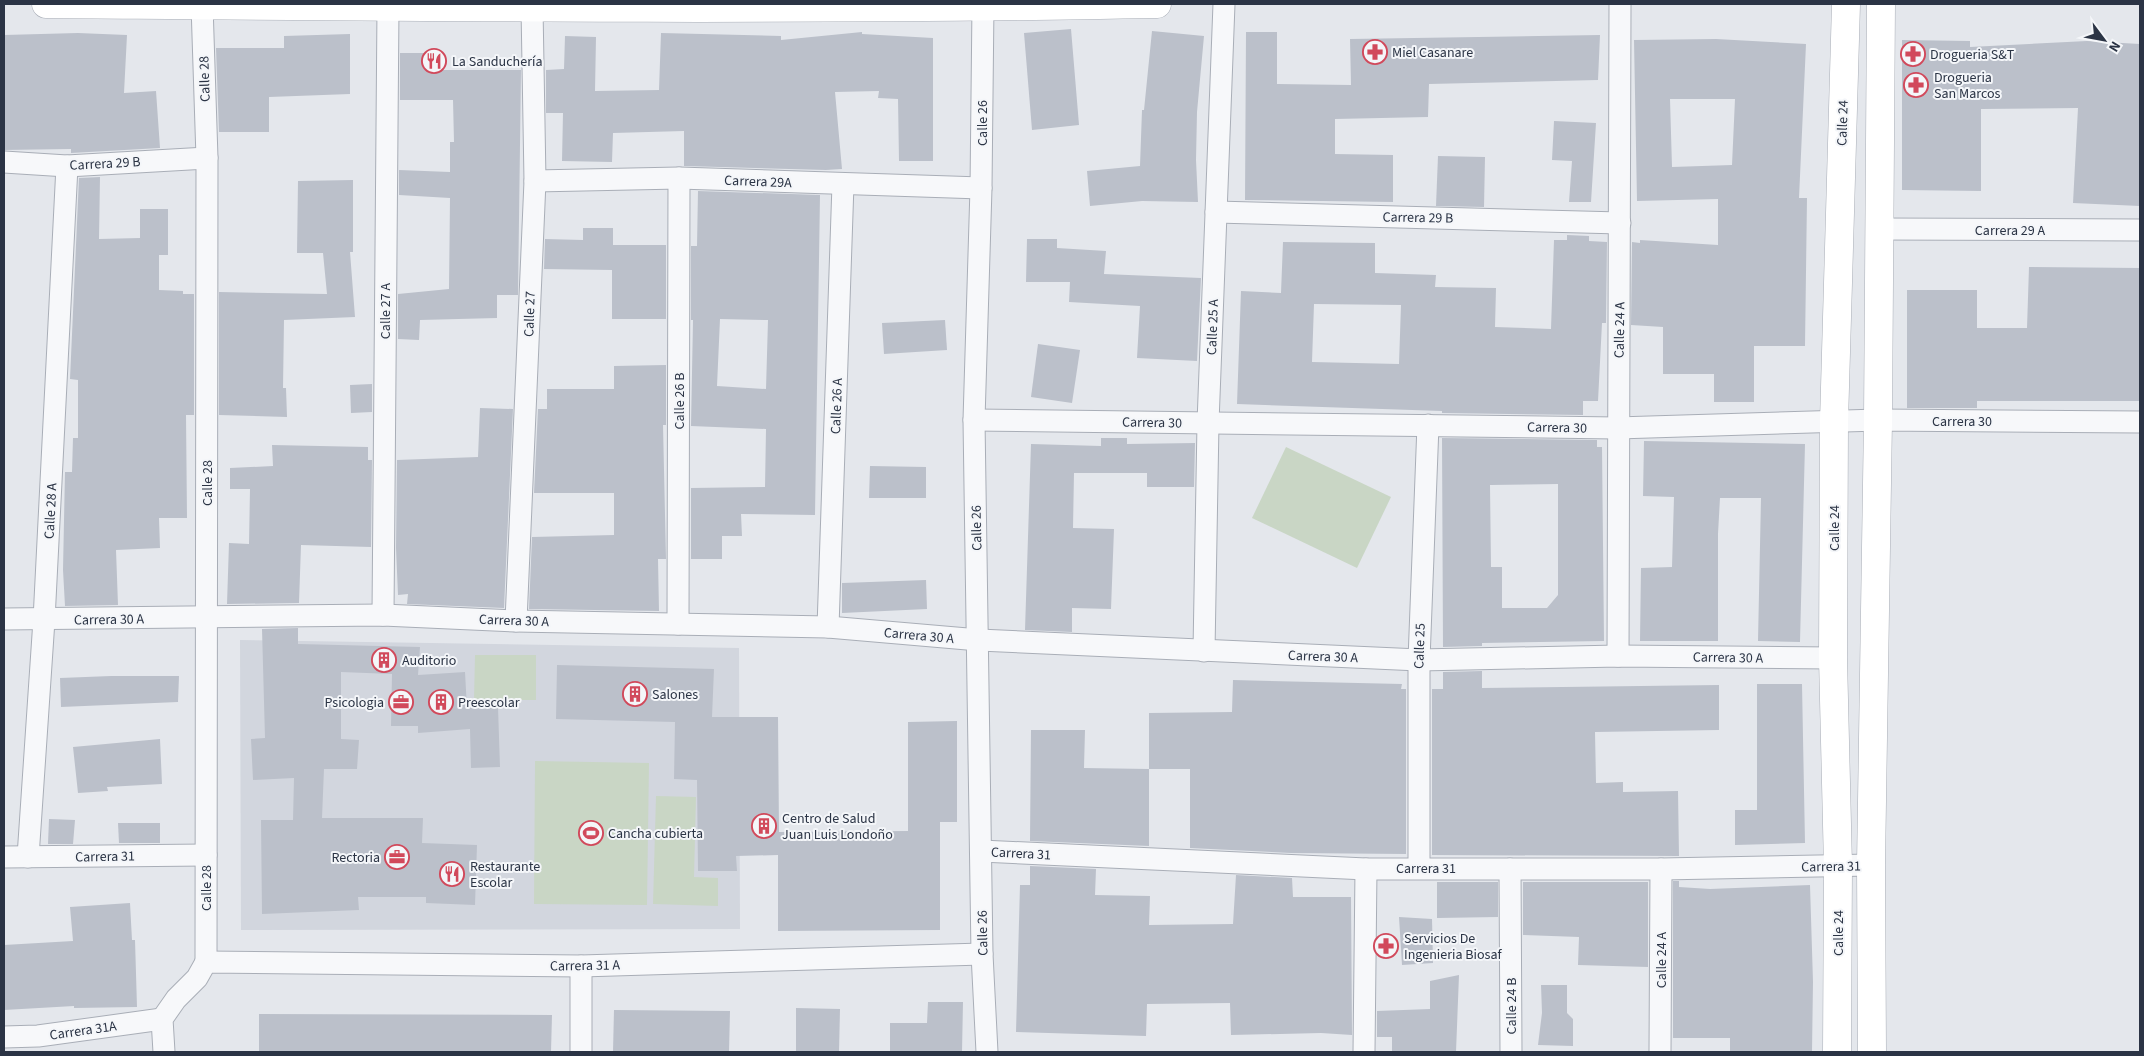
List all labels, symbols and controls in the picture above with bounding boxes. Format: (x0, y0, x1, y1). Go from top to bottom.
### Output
north arrow (2079, 15, 2129, 65)
text: N (2103, 37, 2125, 56)
pharmacy icon: Miel Casanare (1362, 39, 1388, 65)
pharmacy icon: Drogueria S&T (1900, 41, 1926, 67)
place label: Miel Casanare (1392, 43, 1473, 63)
place label: Drogueria S&T (1930, 45, 2015, 65)
restaurant icon: La Sanduchería (421, 48, 447, 74)
place label: La Sanduchería (452, 52, 543, 72)
street label: Calle 28 (194, 56, 216, 102)
place label: Drogueria San Marcos (1934, 68, 2001, 104)
pharmacy icon: Drogueria San Marcos (1903, 72, 1929, 98)
street label: Calle 26 (973, 100, 993, 146)
street label: Calle 24 (1832, 100, 1854, 146)
street label: Carrera 29 B (69, 152, 141, 176)
street label: Carrera 29A (724, 171, 792, 193)
street label: Carrera 29 B (1382, 207, 1454, 229)
street label: Carrera 29 A (1975, 221, 2046, 241)
street label: Calle 27 A (376, 282, 396, 339)
street label: Calle 27 (519, 291, 541, 337)
street label: Calle 25 A (1202, 298, 1224, 355)
street label: Calle 24 A (1610, 301, 1630, 358)
street label: Calle 26 B (670, 373, 690, 429)
street label: Calle 26 A (826, 377, 848, 434)
street label: Carrera 30 (1122, 412, 1182, 434)
street label: Carrera 30 (1932, 412, 1992, 432)
street label: Carrera 30 (1527, 417, 1587, 439)
street label: Calle 28 (198, 460, 218, 506)
street label: Calle 28 A (40, 482, 62, 540)
street label: Calle 26 (967, 505, 987, 551)
street label: Calle 24 (1825, 505, 1845, 551)
street label: Carrera 30 A (74, 609, 145, 631)
street label: Carrera 30 A (478, 610, 550, 632)
street label: Carrera 30 A (883, 623, 955, 649)
street label: Calle 25 (1409, 623, 1431, 669)
street label: Carrera 30 A (1287, 646, 1359, 668)
building icon: Auditorio (371, 647, 397, 673)
street label: Carrera 30 A (1693, 647, 1764, 669)
place label: Auditorio (402, 651, 456, 671)
building icon: Salones (622, 681, 648, 707)
place label: Salones (652, 685, 698, 705)
office icon: Psicologia (388, 689, 414, 715)
building icon: Preescolar (428, 689, 454, 715)
place label: Psicologia (325, 693, 384, 713)
place label: Preescolar (458, 693, 520, 713)
place label: Centro de Salud Juan Luis Londoño (782, 809, 893, 845)
building icon: Centro de Salud Juan Luis Londoño (751, 813, 777, 839)
sports icon: Cancha cubierta (578, 820, 604, 846)
place label: Cancha cubierta (608, 824, 703, 844)
street label: Carrera 31 (991, 842, 1051, 866)
office icon: Rectoria (384, 844, 410, 870)
street label: Carrera 31 (75, 846, 135, 868)
place label: Rectoria (331, 848, 380, 868)
street label: Carrera 31 (1801, 856, 1861, 878)
place label: Restaurante Escolar (470, 857, 540, 893)
street label: Carrera 31 (1396, 859, 1456, 879)
restaurant icon: Restaurante Escolar (439, 861, 465, 887)
street label: Calle 28 (197, 865, 217, 911)
street label: Calle 26 (973, 910, 993, 956)
street label: Calle 24 (1829, 910, 1849, 956)
place label: Servicios De Ingenieria Biosaf (1404, 929, 1503, 965)
street label: Calle 24 A (1652, 931, 1672, 988)
pharmacy icon: Servicios De Ingenieria Biosaf (1373, 933, 1399, 959)
street label: Carrera 31 A (550, 955, 621, 977)
street label: Calle 24 B (1502, 978, 1522, 1034)
street label: Carrera 31A (48, 1016, 118, 1046)

